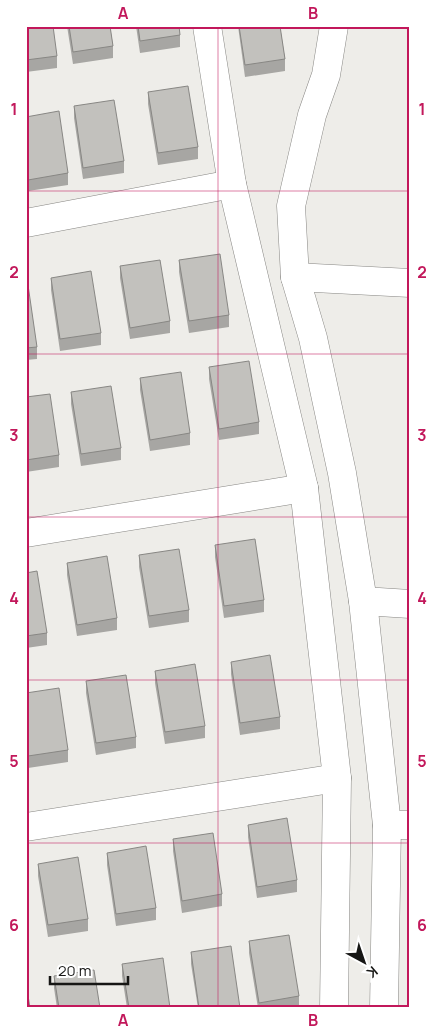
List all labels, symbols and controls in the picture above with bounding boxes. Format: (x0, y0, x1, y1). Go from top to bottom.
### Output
text: A (118, 2, 129, 24)
text: B (308, 2, 318, 24)
text: 1 (10, 98, 18, 120)
text: 1 (418, 98, 426, 120)
text: 2 (9, 261, 19, 283)
text: 2 (417, 261, 427, 283)
text: 3 (9, 424, 19, 446)
text: 3 (417, 424, 427, 446)
text: 4 (9, 587, 19, 609)
text: 4 (417, 587, 427, 609)
text: 5 (9, 750, 19, 772)
text: 5 (417, 750, 427, 772)
text: 6 (9, 914, 19, 936)
text: 6 (417, 914, 427, 936)
north arrow (338, 936, 388, 986)
scale bar (50, 954, 128, 986)
text: 20 m (58, 960, 91, 981)
text: K (362, 962, 382, 983)
text: A (118, 1009, 129, 1031)
text: B (308, 1009, 318, 1031)

